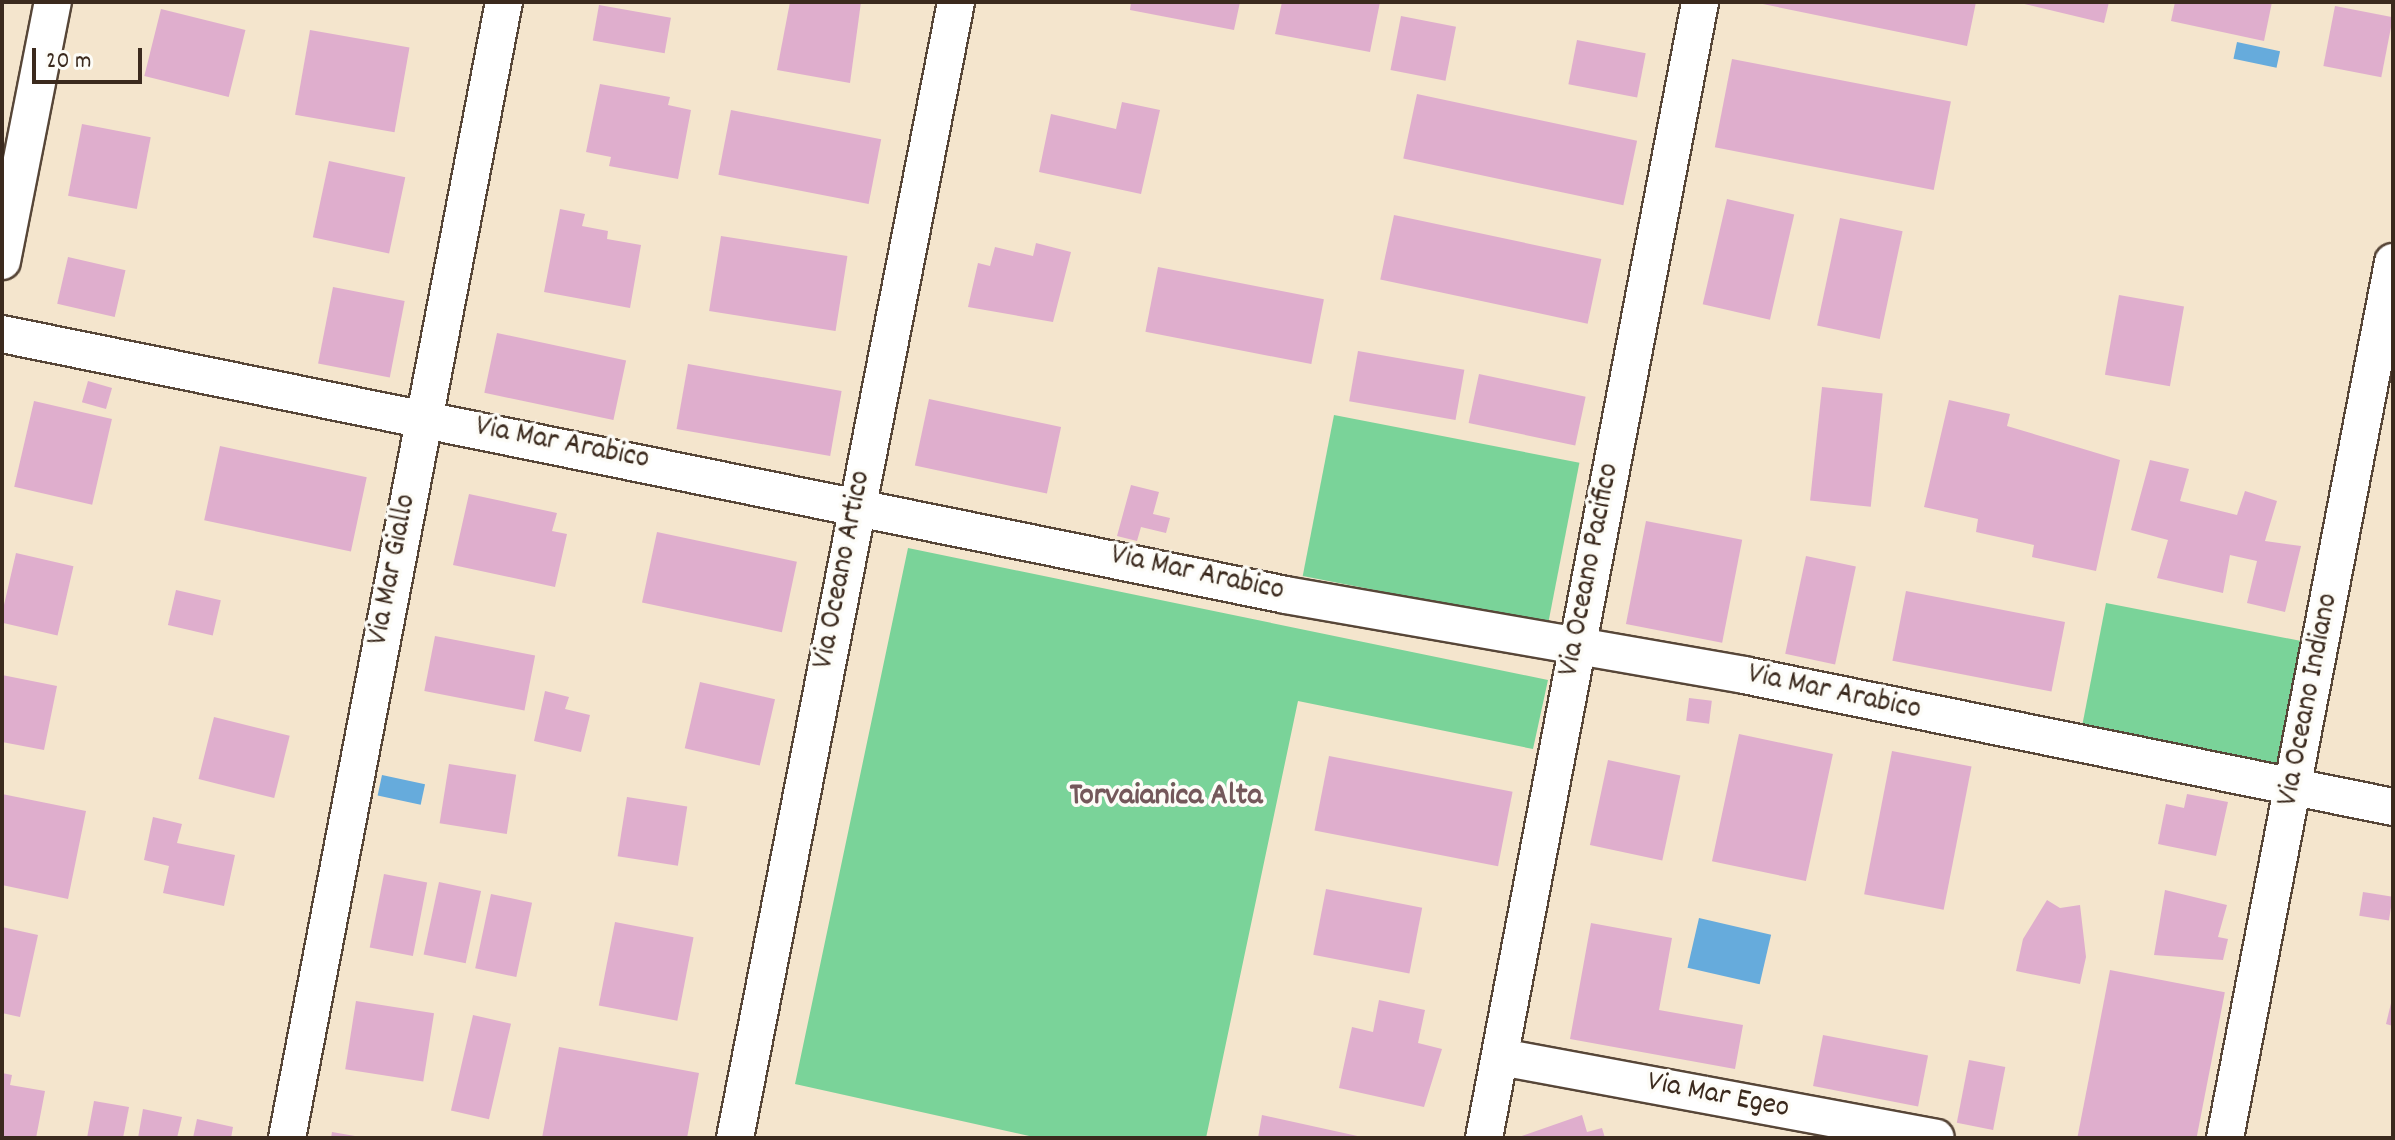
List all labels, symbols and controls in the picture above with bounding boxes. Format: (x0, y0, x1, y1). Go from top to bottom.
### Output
scale bar (36, 32, 146, 82)
text: 20 m (46, 45, 92, 79)
street label: Via Mar Arabico (472, 411, 652, 479)
street label: Via Oceano Pacifico (1553, 461, 1629, 679)
street label: Via Oceano Artico (807, 468, 881, 672)
street label: Via Mar Giallo (362, 492, 426, 648)
street label: Via Mar Arabico (1107, 539, 1287, 611)
street label: Via Oceano Indiano (2272, 591, 2348, 809)
street label: Via Mar Arabico (1744, 658, 1924, 730)
district label: Torvaianica Alta (1070, 778, 1262, 816)
street label: Via Mar Egeo (1644, 1066, 1792, 1128)

